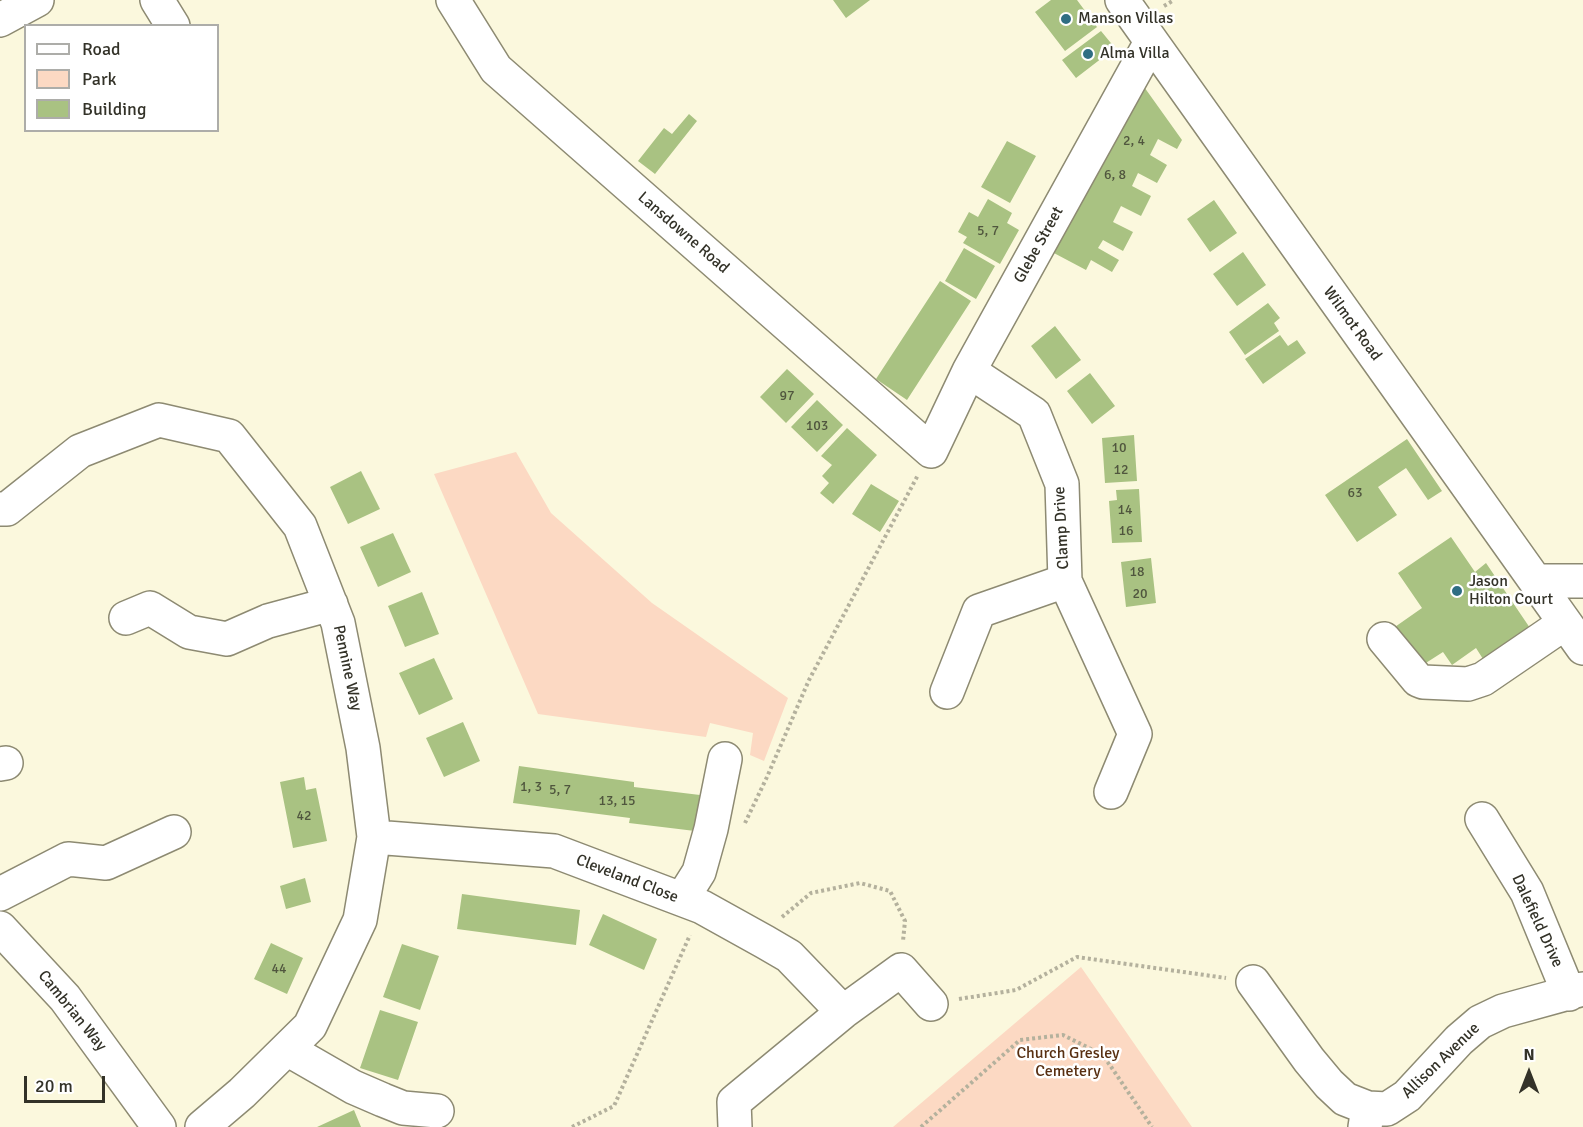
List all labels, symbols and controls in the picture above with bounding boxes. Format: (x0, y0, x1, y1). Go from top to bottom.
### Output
place label: Manson Villas (1078, 9, 1173, 29)
marker: Manson Villas (1059, 12, 1073, 26)
legend (24, 24, 219, 132)
text: Road (82, 38, 121, 60)
place label: Alma Villa (1100, 44, 1170, 64)
marker: Alma Villa (1081, 47, 1095, 61)
text: Park (82, 68, 117, 90)
text: Building (82, 98, 146, 120)
house number: 2, 4 (1123, 133, 1145, 149)
house number: 6, 8 (1104, 167, 1126, 183)
street label: Lansdowne Road (633, 188, 733, 278)
street label: Glebe Street (1010, 203, 1068, 287)
house number: 5, 7 (977, 223, 999, 239)
street label: Wilmot Road (1319, 283, 1385, 365)
house number: 97 (779, 388, 795, 404)
house number: 103 (806, 418, 828, 434)
house number: 10 (1111, 440, 1127, 456)
house number: 12 (1113, 462, 1129, 478)
house number: 63 (1347, 485, 1363, 501)
street label: Clamp Drive (1050, 486, 1074, 570)
house number: 14 (1117, 502, 1133, 518)
house number: 16 (1118, 523, 1134, 539)
house number: 18 (1129, 564, 1145, 580)
place label: Jason Hilton Court (1469, 572, 1553, 610)
marker: Jason Hilton Court (1450, 584, 1464, 598)
house number: 20 (1132, 586, 1148, 602)
street label: Pennine Way (329, 623, 365, 713)
house number: 1, 3 (520, 779, 542, 795)
house number: 5, 7 (549, 782, 571, 798)
house number: 13, 15 (598, 793, 636, 809)
house number: 42 (296, 808, 312, 824)
street label: Cleveland Close (573, 851, 681, 907)
street label: Dalefield Drive (1507, 871, 1567, 971)
house number: 44 (271, 961, 287, 977)
street label: Cambrian Way (34, 967, 110, 1055)
street label: Allison Avenue (1398, 1019, 1484, 1103)
north arrow (1499, 1043, 1559, 1103)
park label: Church Gresley Cemetery (1016, 1044, 1120, 1082)
text: N (1523, 1045, 1535, 1065)
scale bar (27, 1064, 108, 1102)
text: 20 m (35, 1075, 73, 1097)

